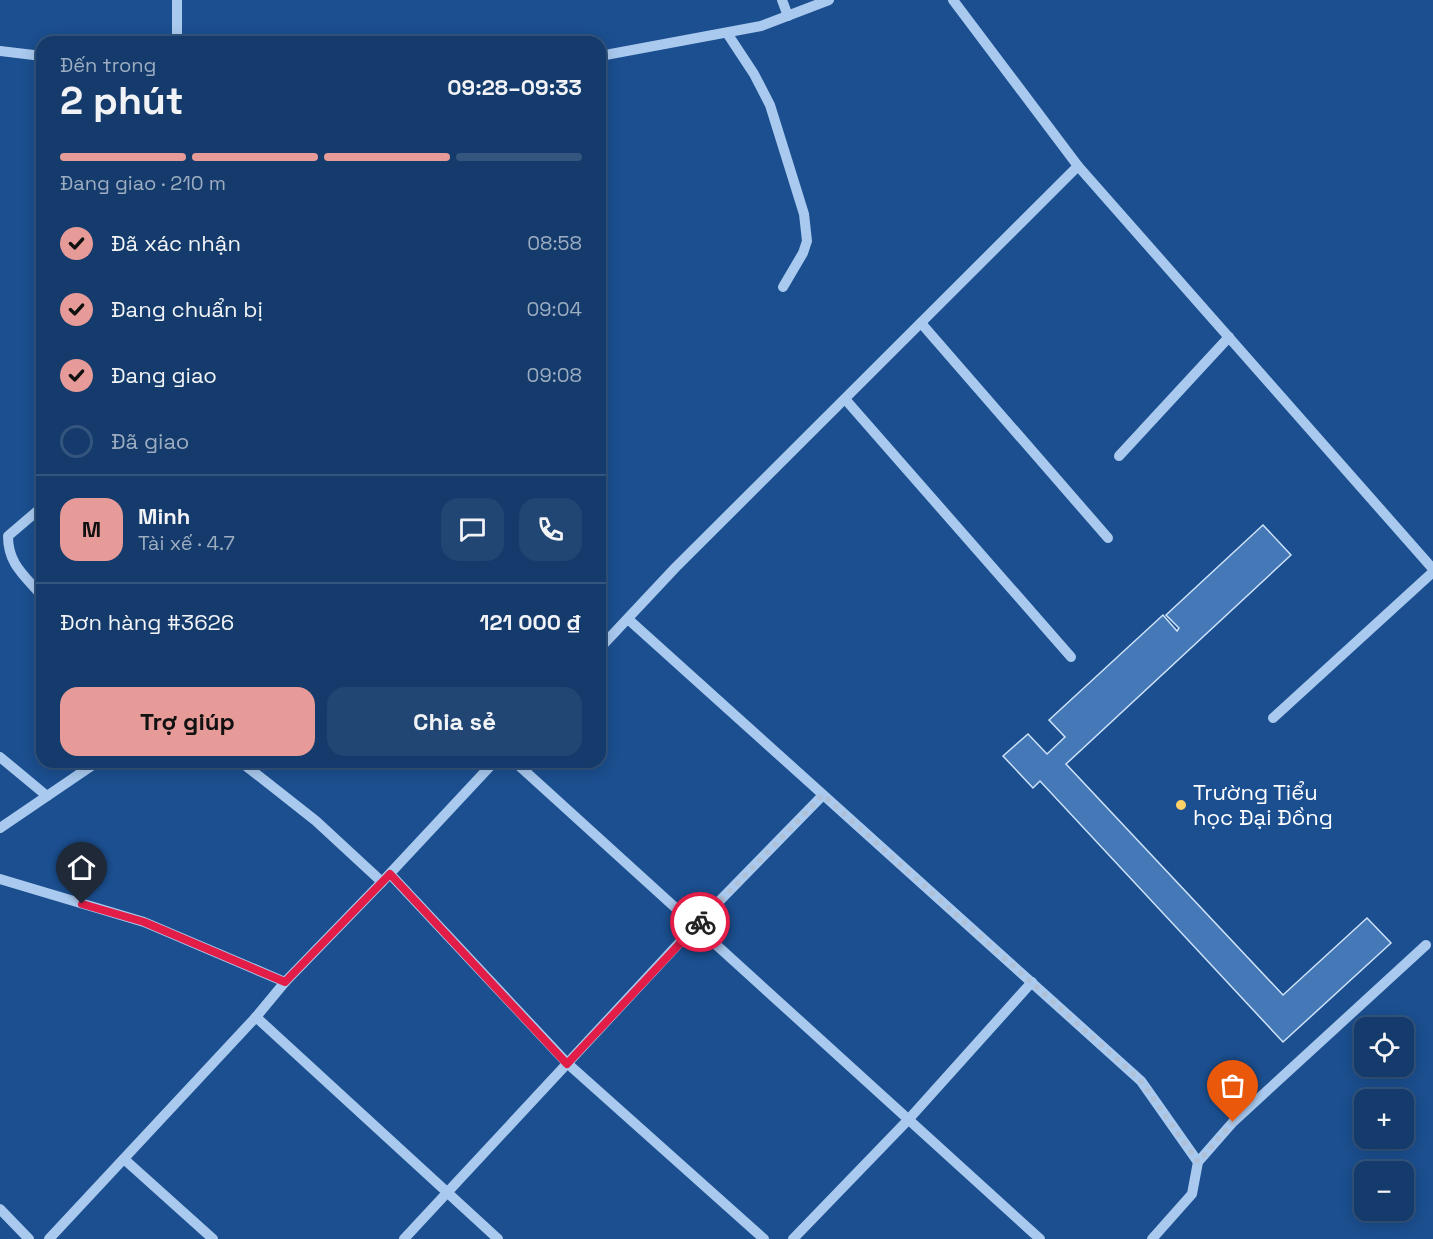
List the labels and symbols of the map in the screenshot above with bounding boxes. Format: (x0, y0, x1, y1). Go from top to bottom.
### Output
place label: Trường Tiểu học Đại Đồng (1193, 778, 1333, 831)
marker: Trường Tiểu học Đại Đồng (1174, 798, 1188, 812)
pin (56, 842, 107, 904)
courier (670, 892, 730, 952)
pin (1207, 1060, 1258, 1122)

